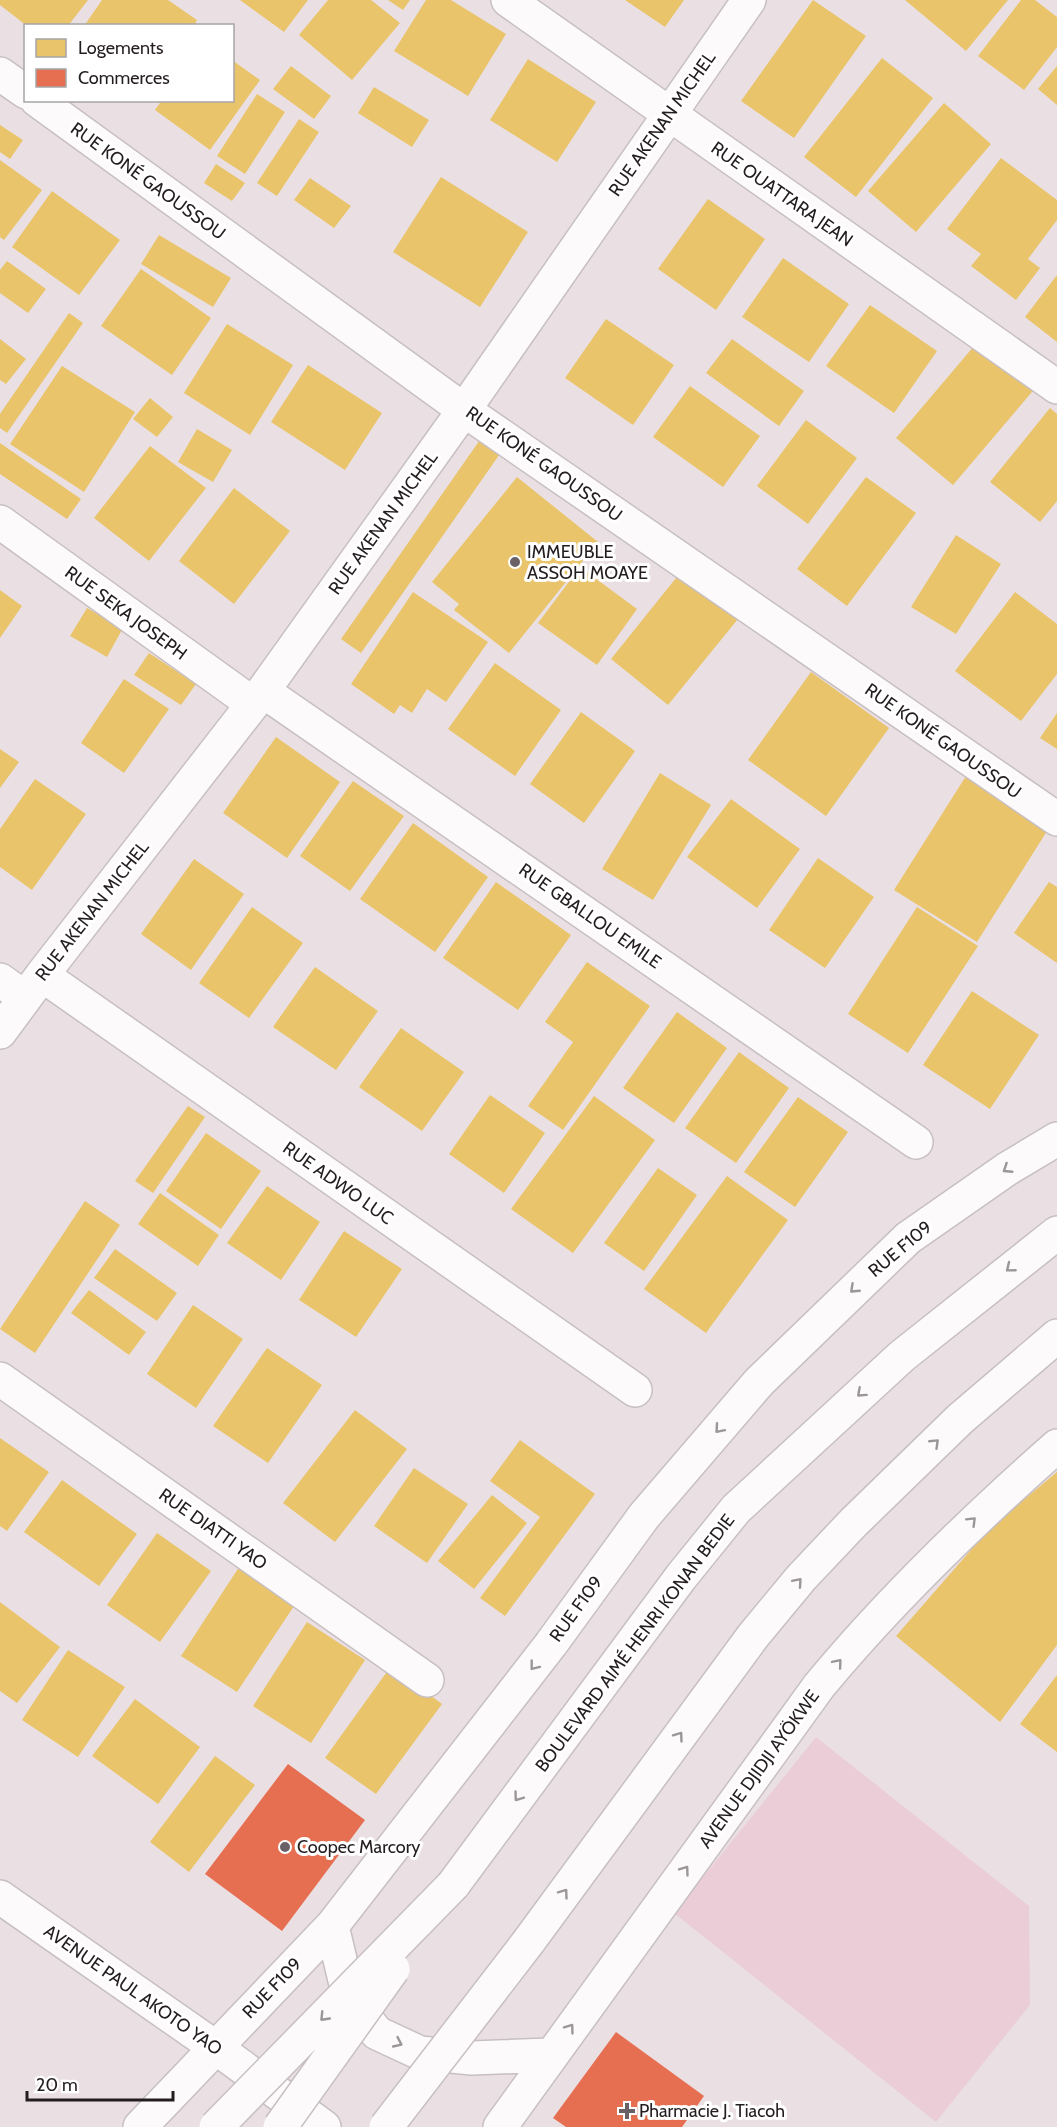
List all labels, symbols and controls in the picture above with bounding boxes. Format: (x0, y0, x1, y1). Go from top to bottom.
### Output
legend (24, 24, 234, 102)
text: Logements (78, 37, 163, 59)
street label: RUE AKENAN MICHEL (604, 47, 720, 201)
text: Commerces (78, 67, 170, 89)
street label: RUE KONÉ GAOUSSOU (66, 117, 230, 245)
street label: RUE OUATTARA JEAN (707, 137, 857, 251)
street label: RUE KONÉ GAOUSSOU (462, 402, 626, 526)
street label: RUE AKENAN MICHEL (324, 447, 442, 599)
place label: IMMEUBLE ASSOH MOAYE (527, 541, 648, 584)
marker: IMMEUBLE ASSOH MOAYE (508, 555, 522, 569)
street label: RUE SEKA JOSEPH (61, 561, 191, 665)
street label: RUE KONÉ GAOUSSOU (861, 679, 1025, 803)
street label: RUE AKENAN MICHEL (31, 837, 153, 985)
street label: RUE GBALLOU EMILE (515, 859, 665, 973)
street label: RUE ADWO LUC (279, 1137, 397, 1229)
one-way arrow (1003, 1162, 1014, 1173)
street label: RUE F109 (864, 1216, 936, 1282)
one-way arrow (1006, 1261, 1017, 1272)
one-way arrow (850, 1282, 861, 1293)
one-way arrow (857, 1386, 867, 1397)
one-way arrow (715, 1422, 726, 1433)
one-way arrow (928, 1439, 938, 1450)
street label: RUE DIATTI YAO (155, 1483, 272, 1575)
street label: BOULEVARD AIMÉ HENRI KONAN BEDIE (531, 1510, 739, 1776)
one-way arrow (965, 1518, 976, 1529)
street label: RUE F109 (545, 1572, 607, 1646)
one-way arrow (791, 1578, 802, 1589)
one-way arrow (530, 1659, 541, 1670)
one-way arrow (831, 1659, 842, 1670)
street label: AVENUE DJIDJI AYÖKWE (694, 1686, 824, 1852)
one-way arrow (672, 1732, 683, 1743)
one-way arrow (514, 1790, 525, 1801)
place label: Coopec Marcory (297, 1836, 420, 1858)
marker: Coopec Marcory (278, 1840, 292, 1854)
one-way arrow (678, 1866, 689, 1877)
one-way arrow (557, 1889, 568, 1900)
street label: AVENUE PAUL AKOTO YAO (40, 1920, 226, 2060)
street label: RUE F109 (238, 1953, 306, 2023)
one-way arrow (320, 2009, 331, 2020)
one-way arrow (563, 2023, 574, 2034)
one-way arrow (392, 2036, 403, 2048)
scale bar (27, 2064, 172, 2102)
text: 20 m (36, 2074, 78, 2096)
place label: Pharmacie J. Tiacoh (639, 2100, 785, 2122)
marker: Pharmacie J. Tiacoh (620, 2104, 634, 2118)

